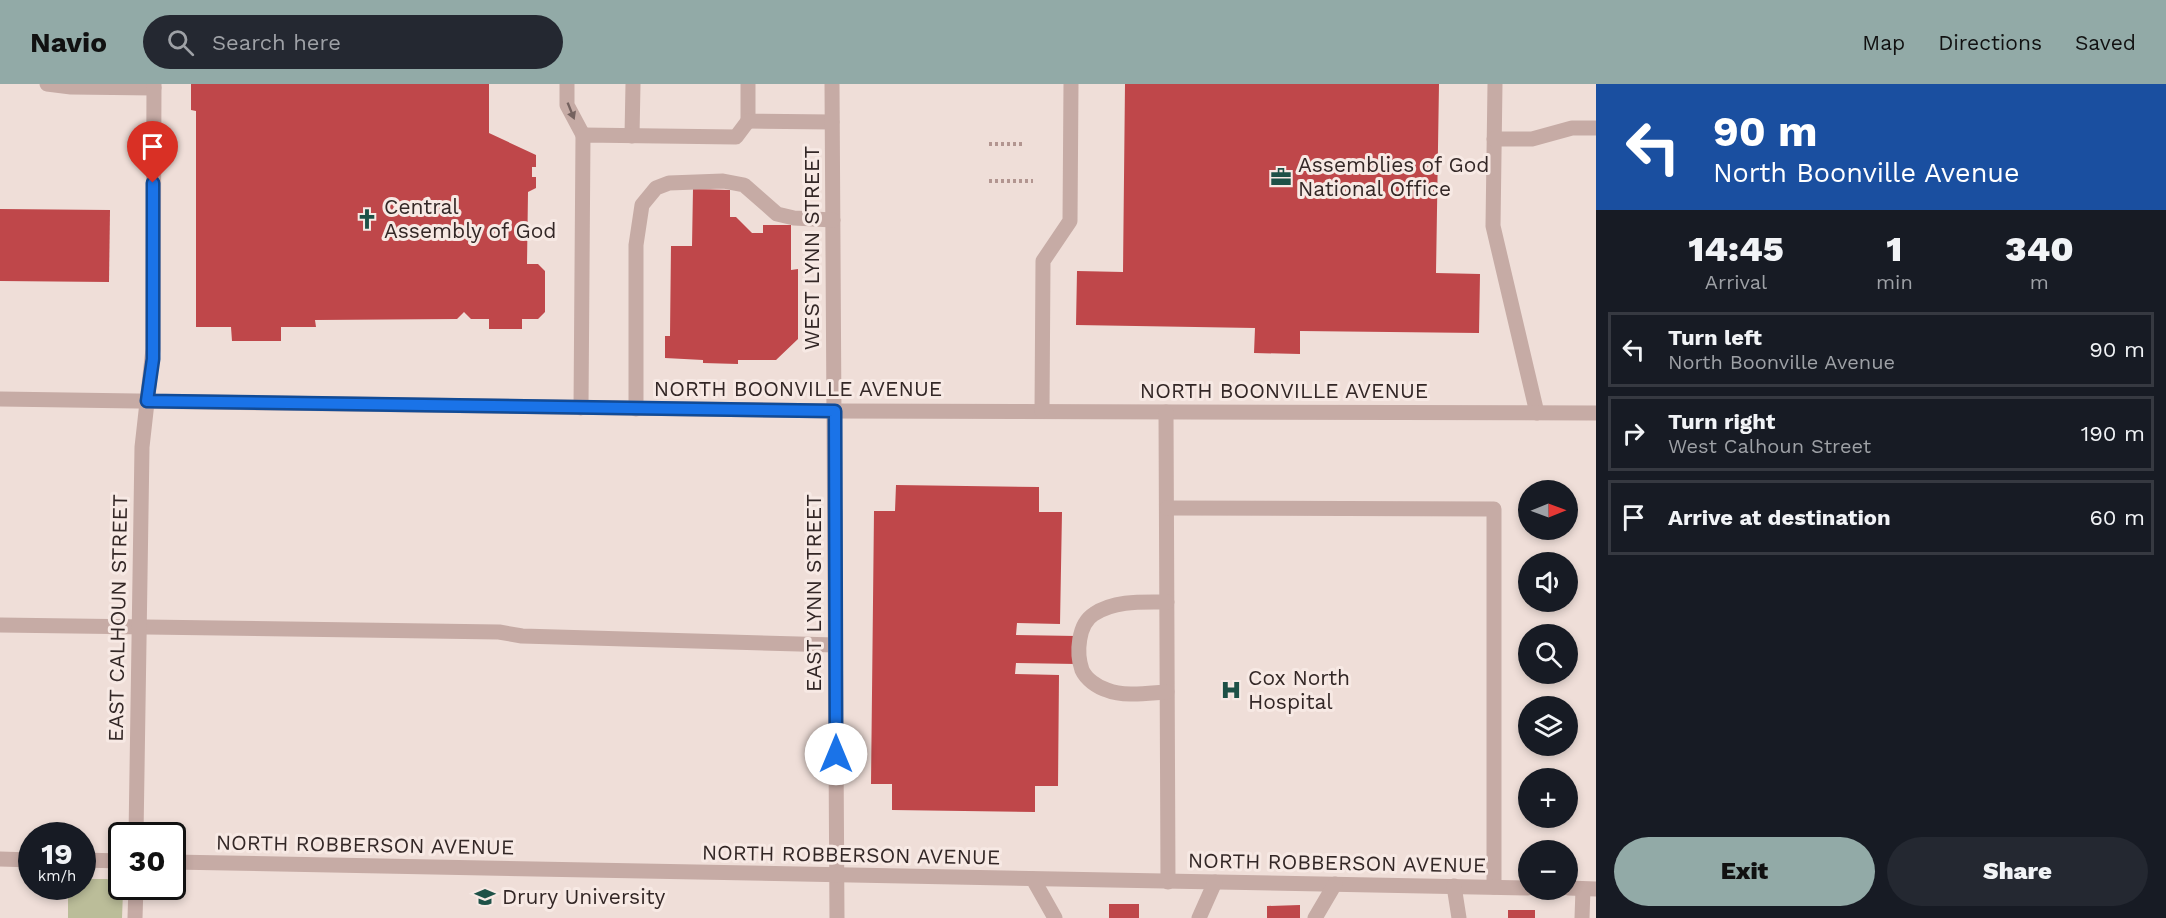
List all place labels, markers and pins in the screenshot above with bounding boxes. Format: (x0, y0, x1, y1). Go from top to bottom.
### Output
pin (127, 121, 178, 183)
place label: Assemblies of God National Office (1298, 152, 1490, 201)
office icon: Assemblies of God National Office (1269, 165, 1293, 189)
place label: Central Assembly of God (384, 194, 557, 243)
church icon: Central Assembly of God (355, 207, 379, 231)
place label: Cox North Hospital (1248, 665, 1350, 714)
hospital icon: Cox North Hospital (1219, 678, 1243, 702)
place label: Drury University (502, 884, 666, 909)
school or university icon: Drury University (473, 885, 497, 909)

